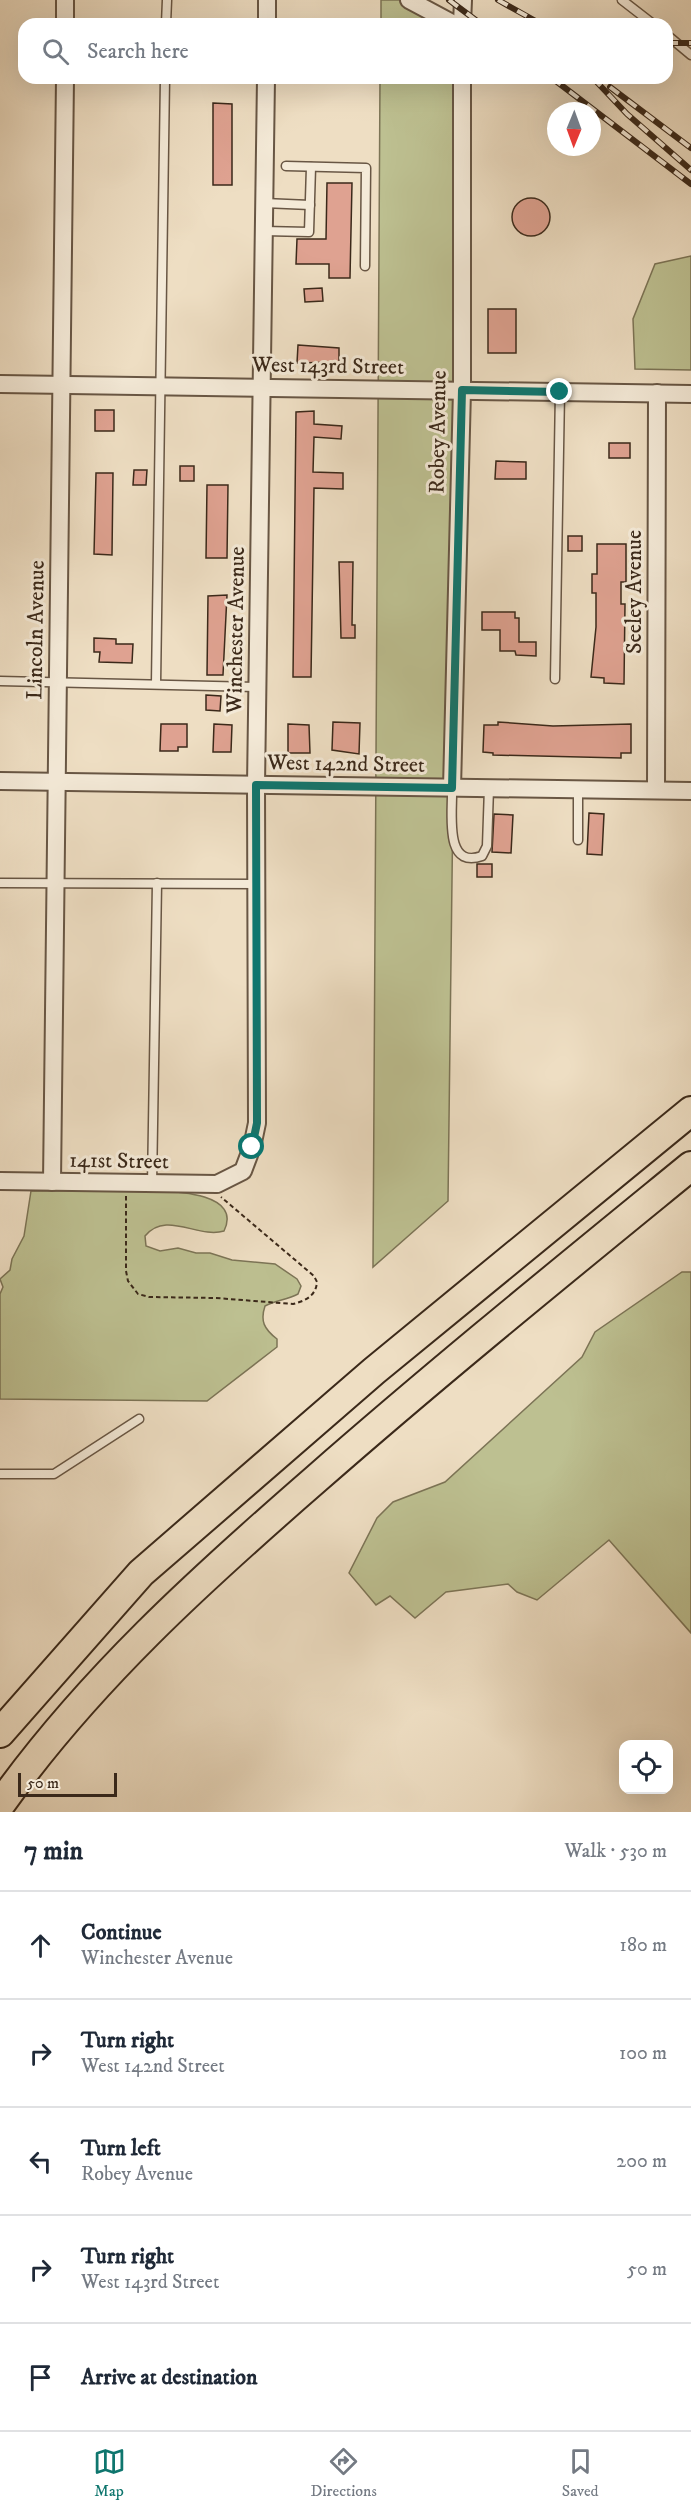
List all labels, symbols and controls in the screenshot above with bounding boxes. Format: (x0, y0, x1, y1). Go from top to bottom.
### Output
search box (18, 18, 673, 84)
icon: search (39, 35, 72, 68)
text: Search here (87, 38, 189, 65)
north arrow (547, 102, 601, 156)
street label: West 143rd Street (251, 351, 404, 381)
street label: Robey Avenue (423, 370, 453, 494)
route end (546, 378, 572, 404)
street label: Seeley Avenue (621, 530, 648, 654)
street label: Winchester Avenue (221, 546, 251, 715)
street label: Lincoln Avenue (21, 560, 51, 700)
street label: West 142nd Street (266, 749, 425, 779)
route start (238, 1133, 264, 1159)
street label: 141st Street (69, 1147, 169, 1175)
map controls (619, 1740, 673, 1794)
button: locate (619, 1740, 673, 1794)
scale bar (18, 1770, 117, 1798)
text: 50 m (27, 1773, 59, 1793)
text: 7 min (24, 1835, 83, 1868)
text: Walk · 530 m (565, 1839, 667, 1864)
text: Continue (81, 1919, 162, 1946)
icon: ahead (24, 1929, 57, 1962)
text: 180 m (620, 1933, 667, 1958)
text: Winchester Avenue (81, 1946, 233, 1971)
text: Turn right (81, 2027, 174, 2054)
icon: right (24, 2037, 57, 2070)
text: 100 m (619, 2041, 667, 2066)
text: West 142nd Street (81, 2054, 225, 2079)
text: Turn left (81, 2135, 161, 2162)
icon: left (24, 2145, 57, 2178)
text: 200 m (616, 2149, 667, 2174)
text: Robey Avenue (81, 2162, 193, 2187)
text: Turn right (81, 2243, 174, 2270)
icon: right (24, 2253, 57, 2286)
text: 50 m (627, 2257, 667, 2282)
text: West 143rd Street (81, 2270, 219, 2295)
icon: arrive (24, 2361, 57, 2394)
text: Arrive at destination (81, 2364, 258, 2391)
tab: Map (93, 2445, 126, 2501)
tab: Directions (311, 2445, 377, 2501)
tab: Saved (562, 2445, 599, 2501)

